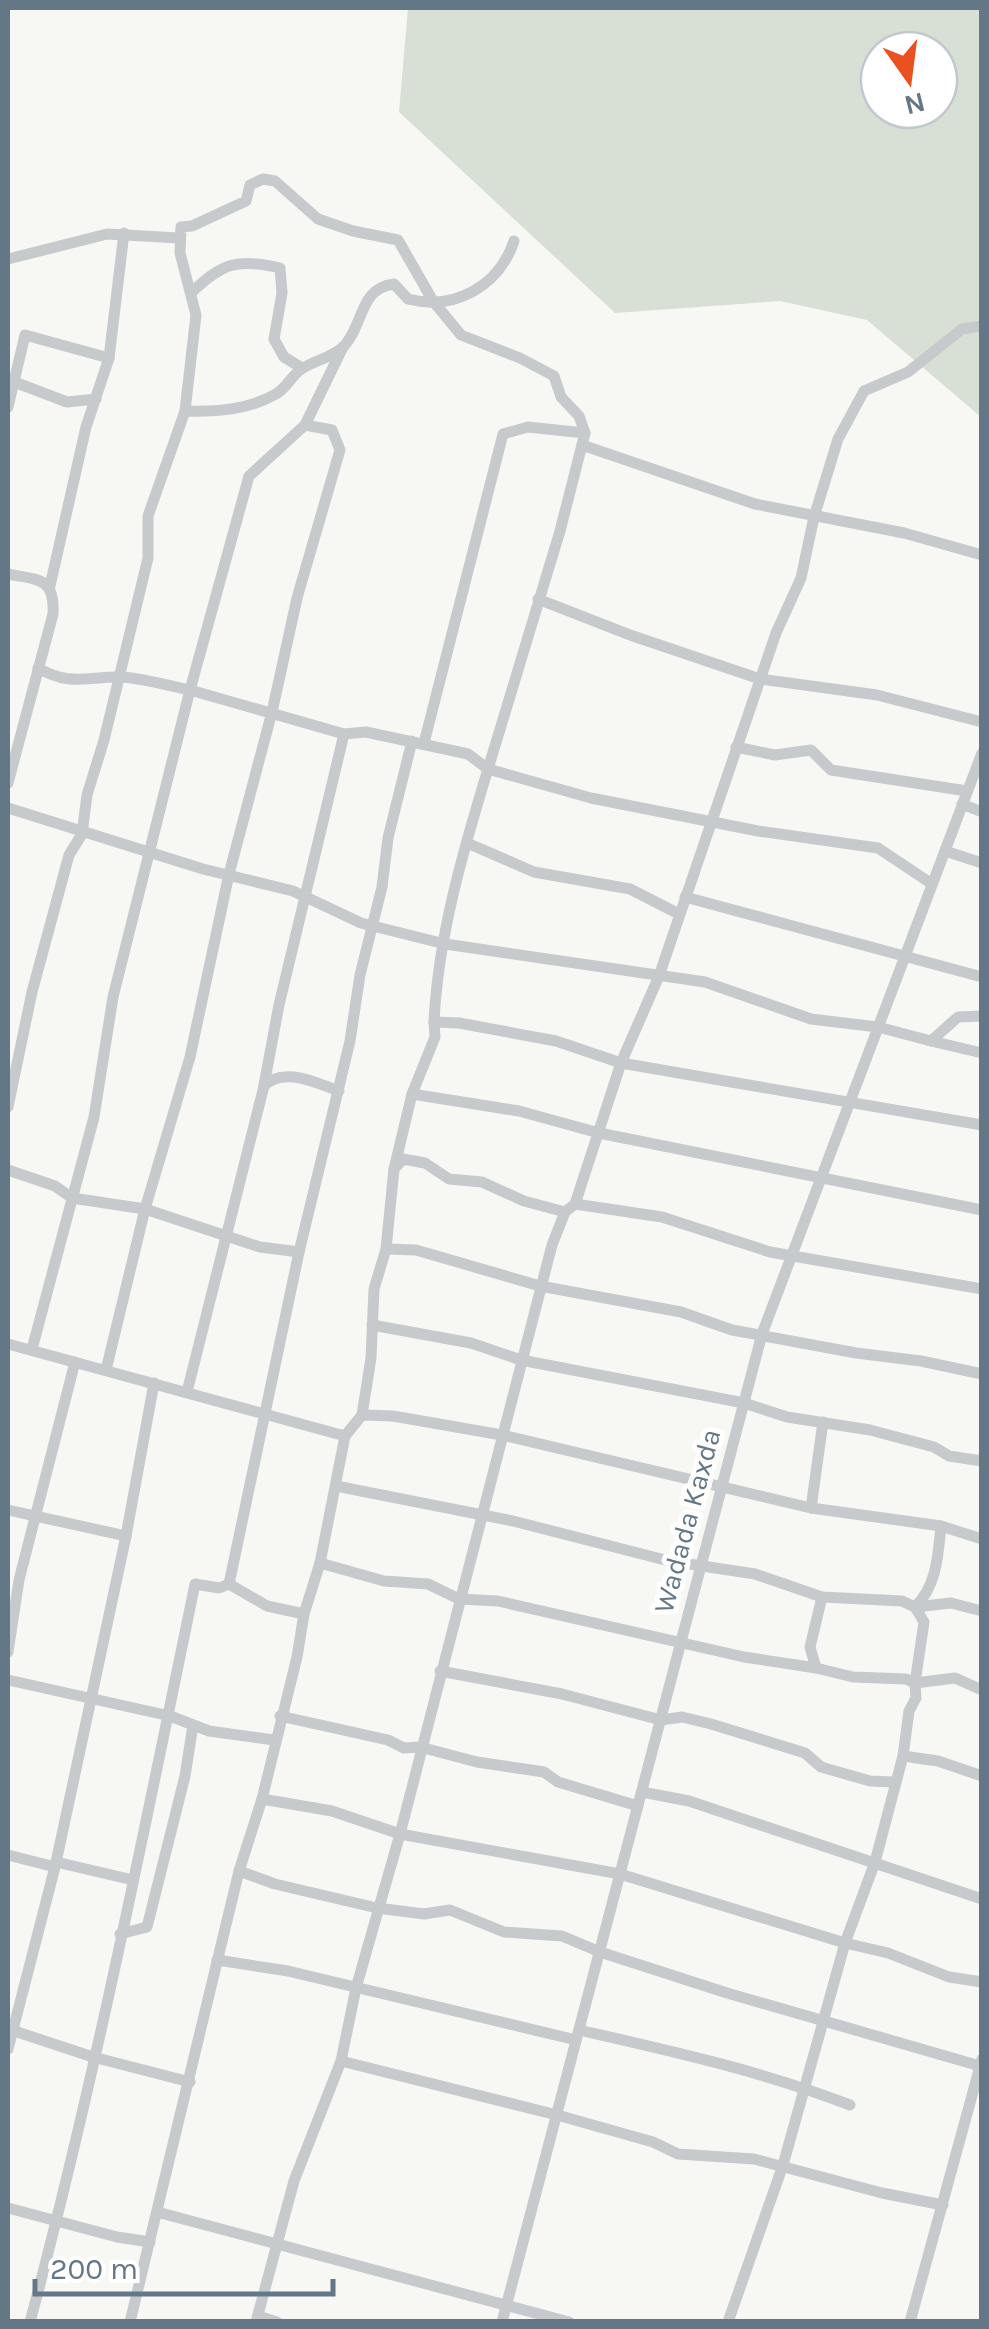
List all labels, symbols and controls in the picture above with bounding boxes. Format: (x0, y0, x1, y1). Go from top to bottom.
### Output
north arrow (859, 30, 959, 130)
text: N (901, 85, 929, 122)
street label: Wadada Kaxda (647, 1425, 727, 1617)
scale bar (35, 2234, 332, 2296)
text: 200 m (50, 2251, 138, 2287)

